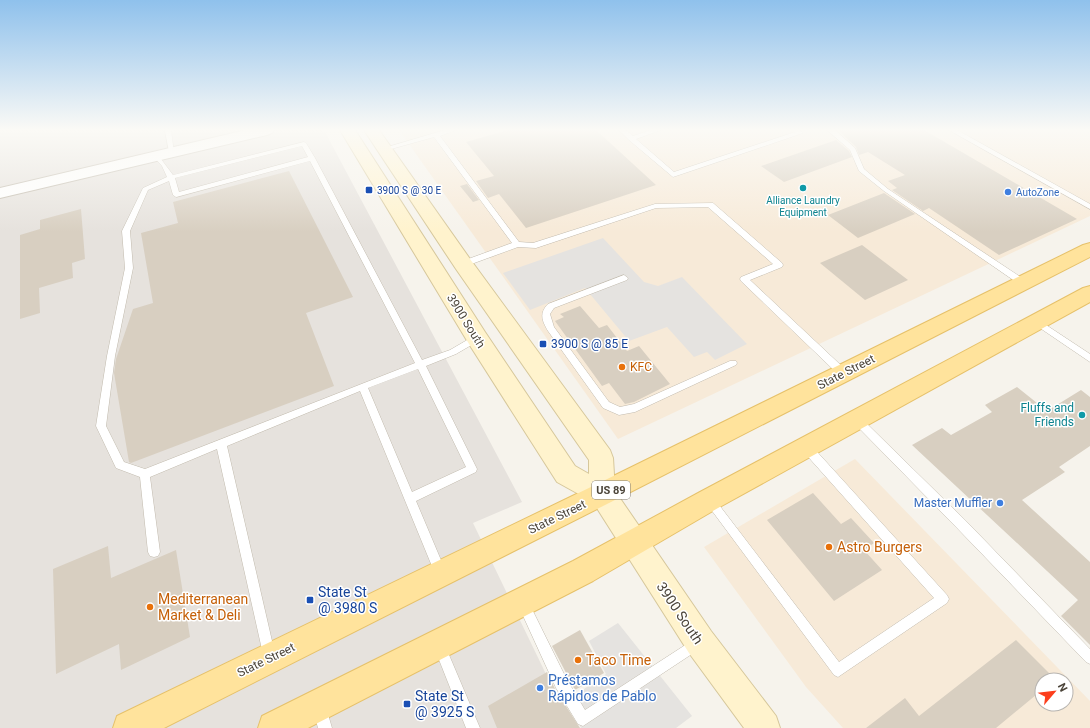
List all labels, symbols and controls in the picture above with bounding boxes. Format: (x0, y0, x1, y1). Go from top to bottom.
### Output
marker: Alliance Laundry Equipment (798, 183, 808, 193)
marker: 3900 S @ 30 E (364, 185, 374, 195)
place label: 3900 S @ 30 E (377, 185, 442, 196)
marker: AutoZone (1003, 187, 1013, 197)
place label: AutoZone (1016, 187, 1059, 198)
place label: Alliance Laundry Equipment (766, 195, 840, 218)
street label: 3900 South (444, 291, 488, 351)
place label: 3900 S @ 85 E (551, 337, 628, 351)
marker: 3900 S @ 85 E (538, 339, 548, 349)
street label: State Street (815, 352, 877, 392)
place label: KFC (630, 360, 652, 374)
marker: KFC (617, 362, 627, 372)
place label: Fluffs and Friends (1020, 401, 1074, 429)
marker: Fluffs and Friends (1077, 410, 1087, 420)
road number: US 89 (592, 481, 630, 499)
place label: Master Muffler (914, 496, 992, 510)
street label: State Street (526, 497, 588, 537)
marker: Master Muffler (995, 498, 1005, 508)
place label: Astro Burgers (837, 539, 922, 555)
marker: Astro Burgers (824, 542, 834, 552)
street label: 3900 South (653, 579, 707, 647)
place label: State St @ 3980 S (318, 584, 377, 616)
place label: Mediterranean Market & Deli (158, 591, 248, 623)
marker: State St @ 3980 S (305, 595, 315, 605)
marker: Mediterranean Market & Deli (145, 602, 155, 612)
street label: State Street (235, 640, 297, 680)
place label: Taco Time (586, 652, 651, 668)
marker: Taco Time (573, 655, 583, 665)
place label: Préstamos Rápidos de Pablo (548, 672, 657, 704)
north arrow (1034, 672, 1074, 712)
text: N (1055, 681, 1070, 694)
marker: Préstamos Rápidos de Pablo (535, 683, 545, 693)
place label: State St @ 3925 S (415, 688, 474, 720)
marker: State St @ 3925 S (402, 699, 412, 709)

